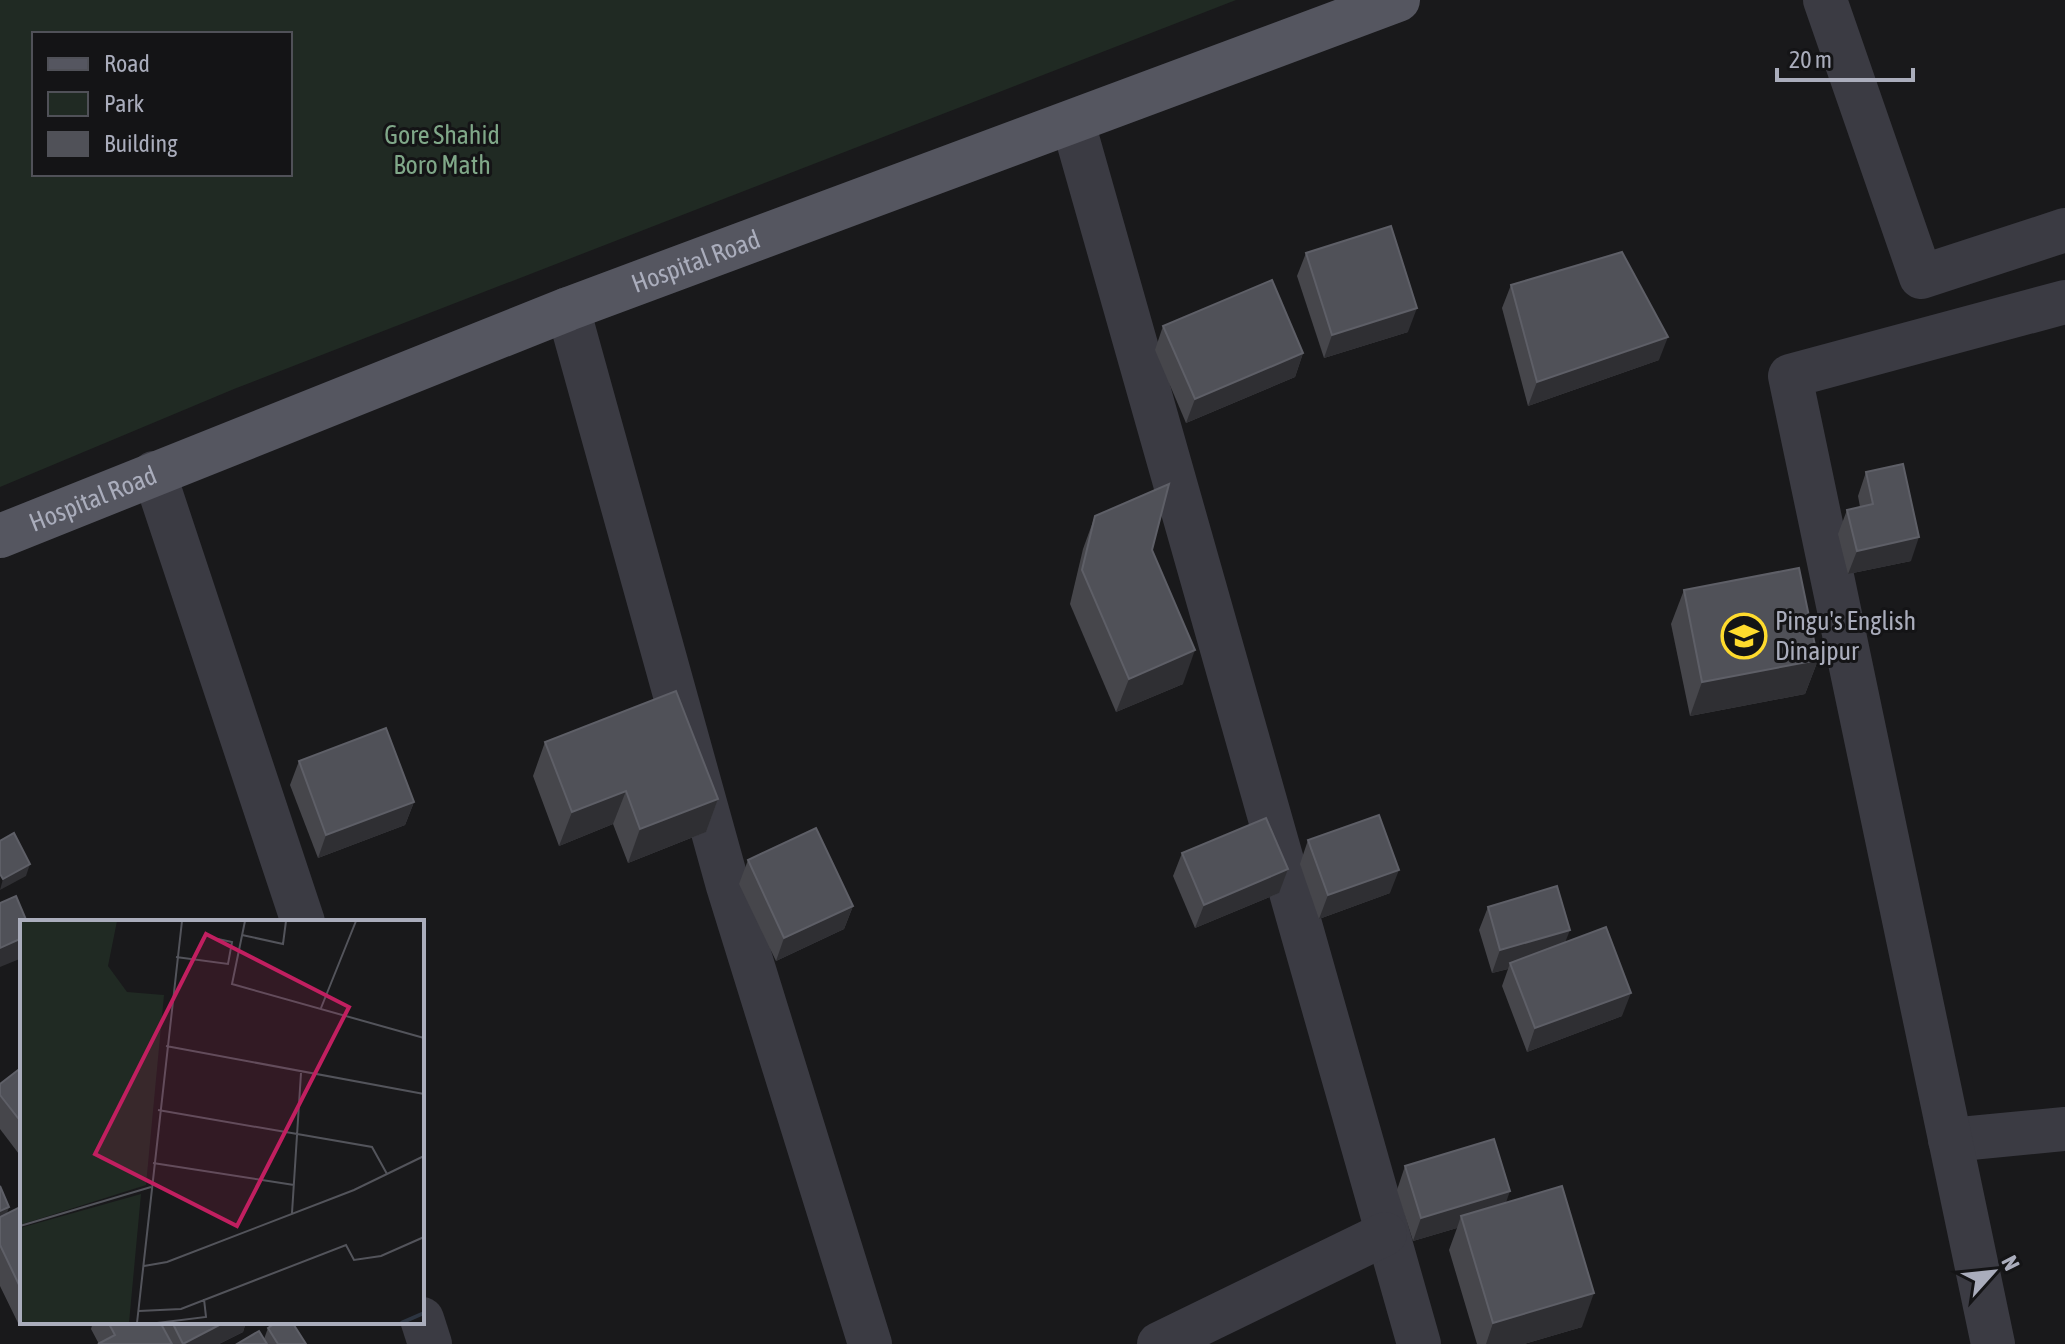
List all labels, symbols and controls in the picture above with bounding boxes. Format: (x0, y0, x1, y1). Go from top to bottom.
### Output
legend (32, 32, 292, 176)
scale bar (1777, 32, 1913, 82)
text: 20 m (1789, 46, 1832, 73)
text: Road (104, 50, 150, 77)
text: Park (104, 90, 145, 117)
park label: Gore Shahid Boro Math (384, 120, 500, 180)
text: Building (104, 130, 178, 157)
street label: Hospital Road (627, 224, 764, 299)
street label: Hospital Road (25, 460, 161, 538)
place label: Pingu's English Dinajpur (1775, 606, 1916, 666)
school or university icon: Pingu's English Dinajpur (1720, 612, 1768, 660)
inset map (20, 920, 424, 1324)
north arrow (1953, 1232, 2033, 1312)
text: N (1996, 1251, 2025, 1275)

